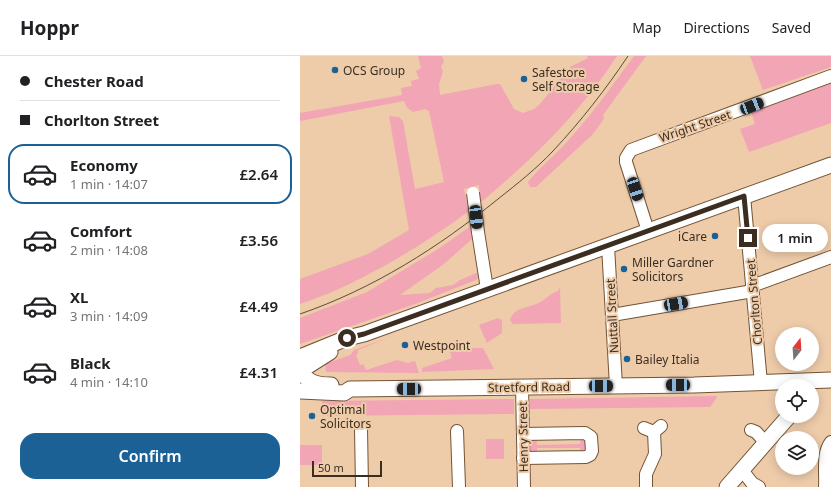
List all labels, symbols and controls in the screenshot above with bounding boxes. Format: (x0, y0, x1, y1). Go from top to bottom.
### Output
text: Hoppr (20, 15, 79, 41)
text: Map (632, 18, 661, 37)
text: Directions (683, 18, 750, 37)
text: Saved (772, 18, 811, 37)
place label: OCS Group (343, 62, 405, 79)
place label: Safestore Self Storage (532, 64, 600, 95)
marker: OCS Group (330, 65, 340, 75)
text: Chester Road (44, 71, 144, 91)
marker: Safestore Self Storage (519, 74, 529, 84)
car (739, 96, 765, 116)
street label: Wright Street (657, 106, 734, 146)
text: Chorlton Street (44, 110, 159, 130)
text: Economy (70, 155, 138, 175)
icon: car (22, 156, 58, 192)
text: £2.64 (240, 164, 278, 184)
text: 1 min · 14:07 (70, 175, 148, 193)
car (626, 176, 644, 202)
car (469, 204, 483, 230)
text: Comfort (70, 221, 132, 241)
icon: car (22, 222, 58, 258)
callout: 1 min (762, 224, 828, 252)
place label: iCare (678, 228, 707, 245)
route end (739, 229, 757, 247)
text: 1 min (777, 229, 813, 247)
text: £3.56 (240, 230, 278, 250)
marker: iCare (710, 231, 720, 241)
text: 2 min · 14:08 (70, 241, 148, 259)
place label: Miller Gardner Solicitors (632, 254, 714, 285)
street label: Chorlton Street (742, 258, 766, 346)
marker: Miller Gardner Solicitors (619, 264, 629, 274)
street label: Nuttall Street (602, 278, 622, 354)
text: XL (70, 287, 88, 307)
icon: car (22, 288, 58, 324)
text: £4.49 (240, 296, 278, 316)
car (663, 296, 689, 312)
text: 3 min · 14:09 (70, 307, 148, 325)
north arrow (775, 327, 819, 371)
map controls (775, 327, 819, 475)
route start (338, 329, 356, 347)
place label: Westpoint (413, 337, 471, 354)
marker: Westpoint (400, 340, 410, 350)
place label: Bailey Italia (635, 351, 700, 368)
text: Black (70, 353, 110, 373)
icon: car (22, 354, 58, 390)
marker: Bailey Italia (622, 354, 632, 364)
text: £4.31 (240, 362, 278, 382)
text: 4 min · 14:10 (70, 373, 148, 391)
street label: Stretford Road (488, 378, 570, 396)
car (666, 379, 690, 391)
button: locate (775, 379, 819, 423)
car (589, 380, 613, 392)
car (397, 383, 421, 395)
place label: Optimal Solicitors (320, 401, 371, 432)
street label: Henry Street (514, 401, 532, 473)
marker: Optimal Solicitors (307, 411, 317, 421)
button: layers (775, 431, 819, 475)
button: Confirm (20, 433, 280, 479)
scale bar (312, 459, 382, 478)
text: 50 m (318, 460, 344, 475)

